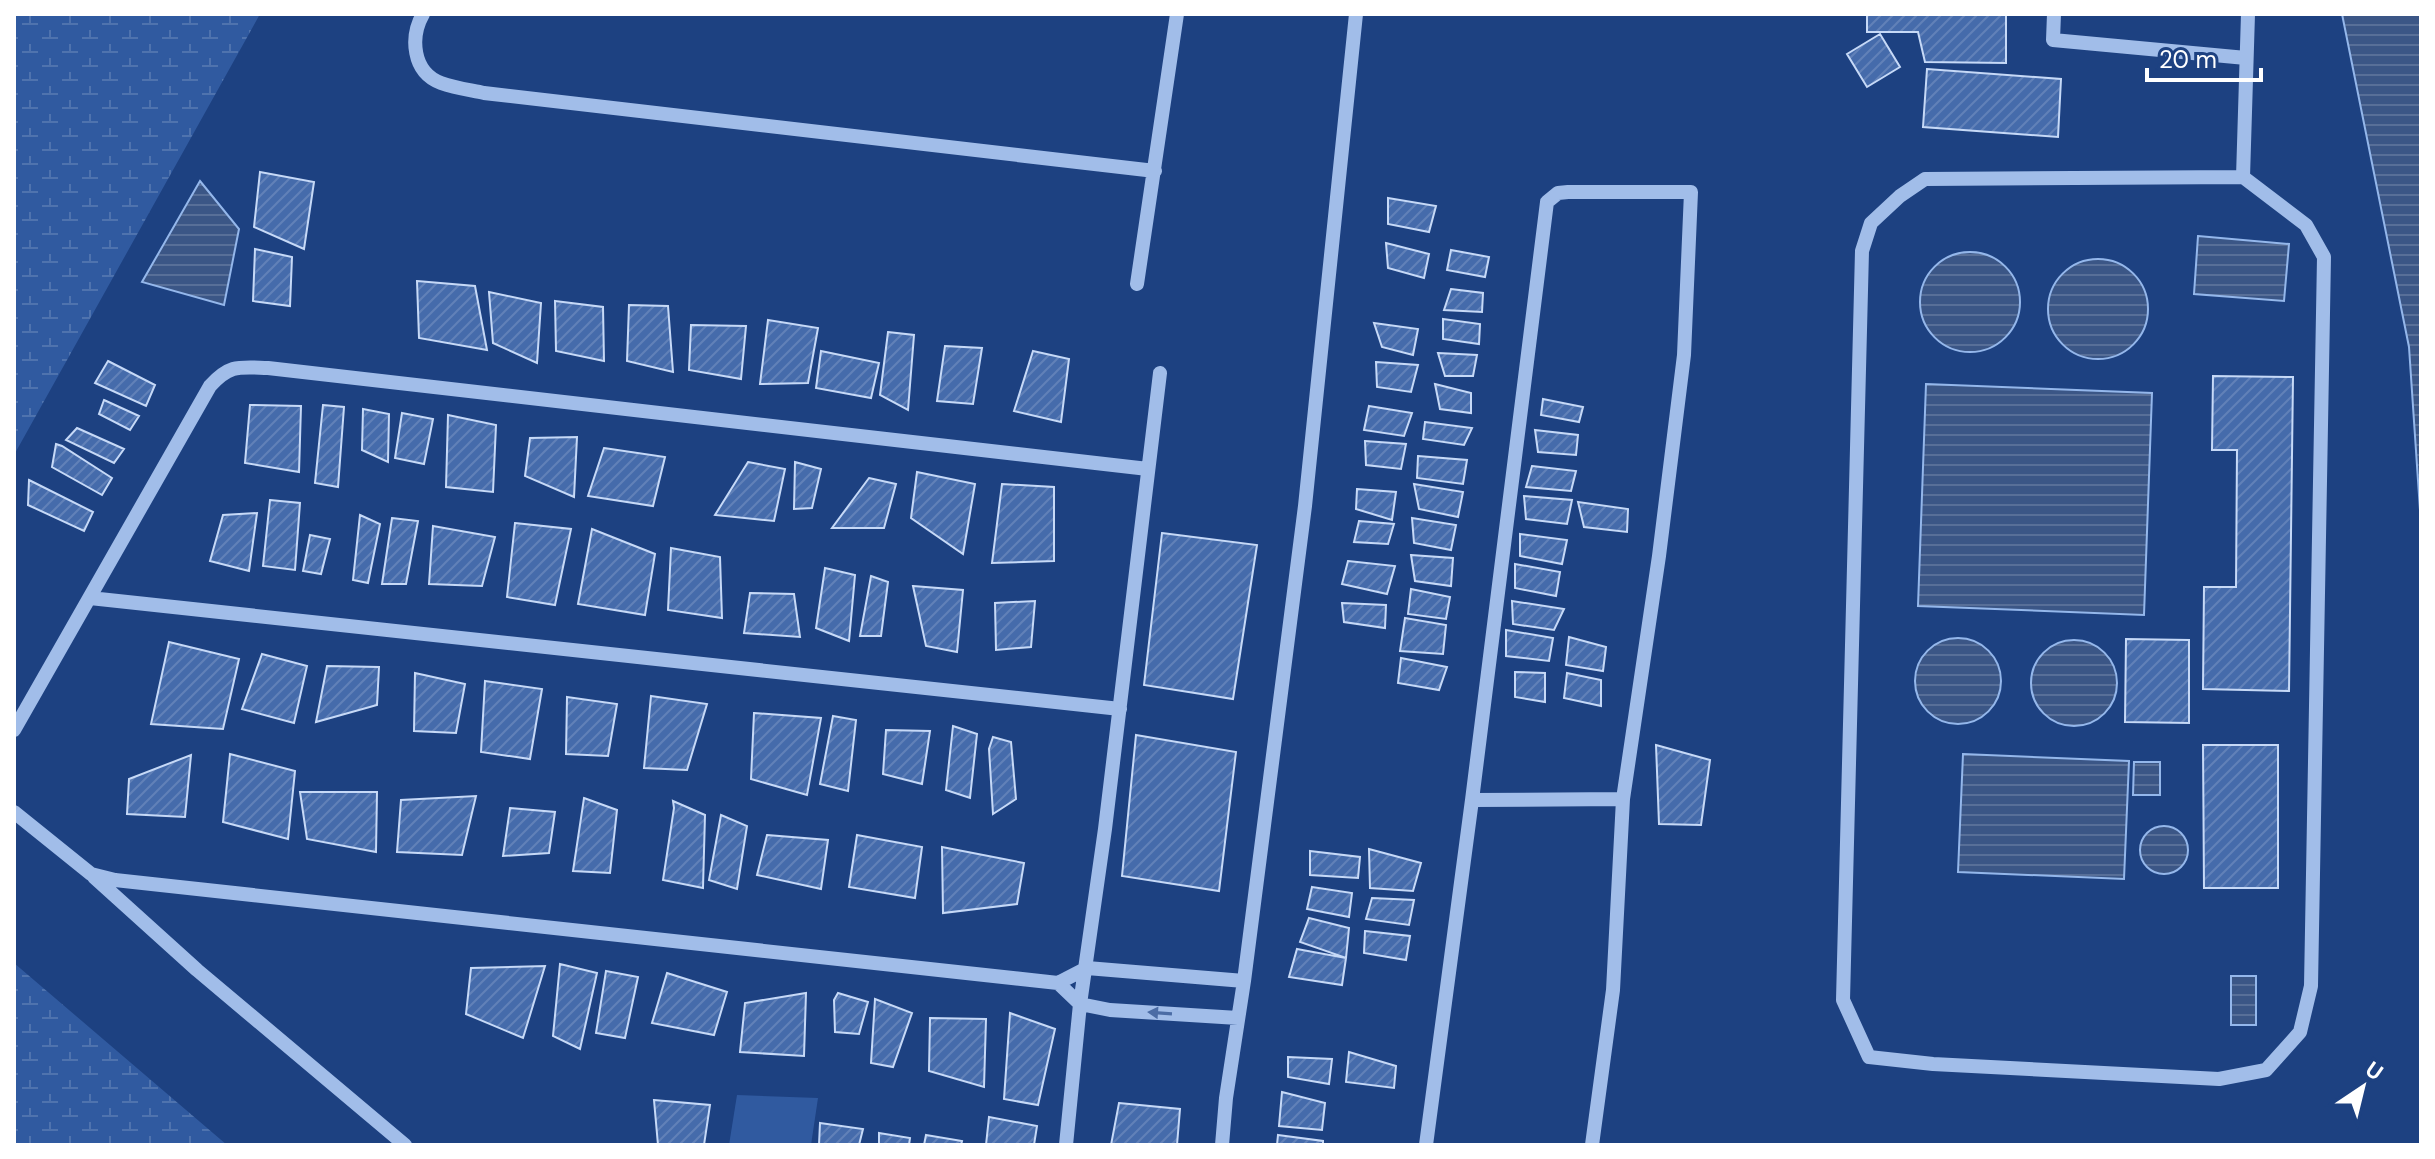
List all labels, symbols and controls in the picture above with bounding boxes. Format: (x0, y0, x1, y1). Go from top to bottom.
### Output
scale bar (2147, 32, 2261, 82)
text: 20 m (2159, 44, 2217, 75)
one-way arrow (1147, 1006, 1172, 1019)
north arrow (2323, 1047, 2403, 1127)
text: U (2360, 1055, 2389, 1087)

